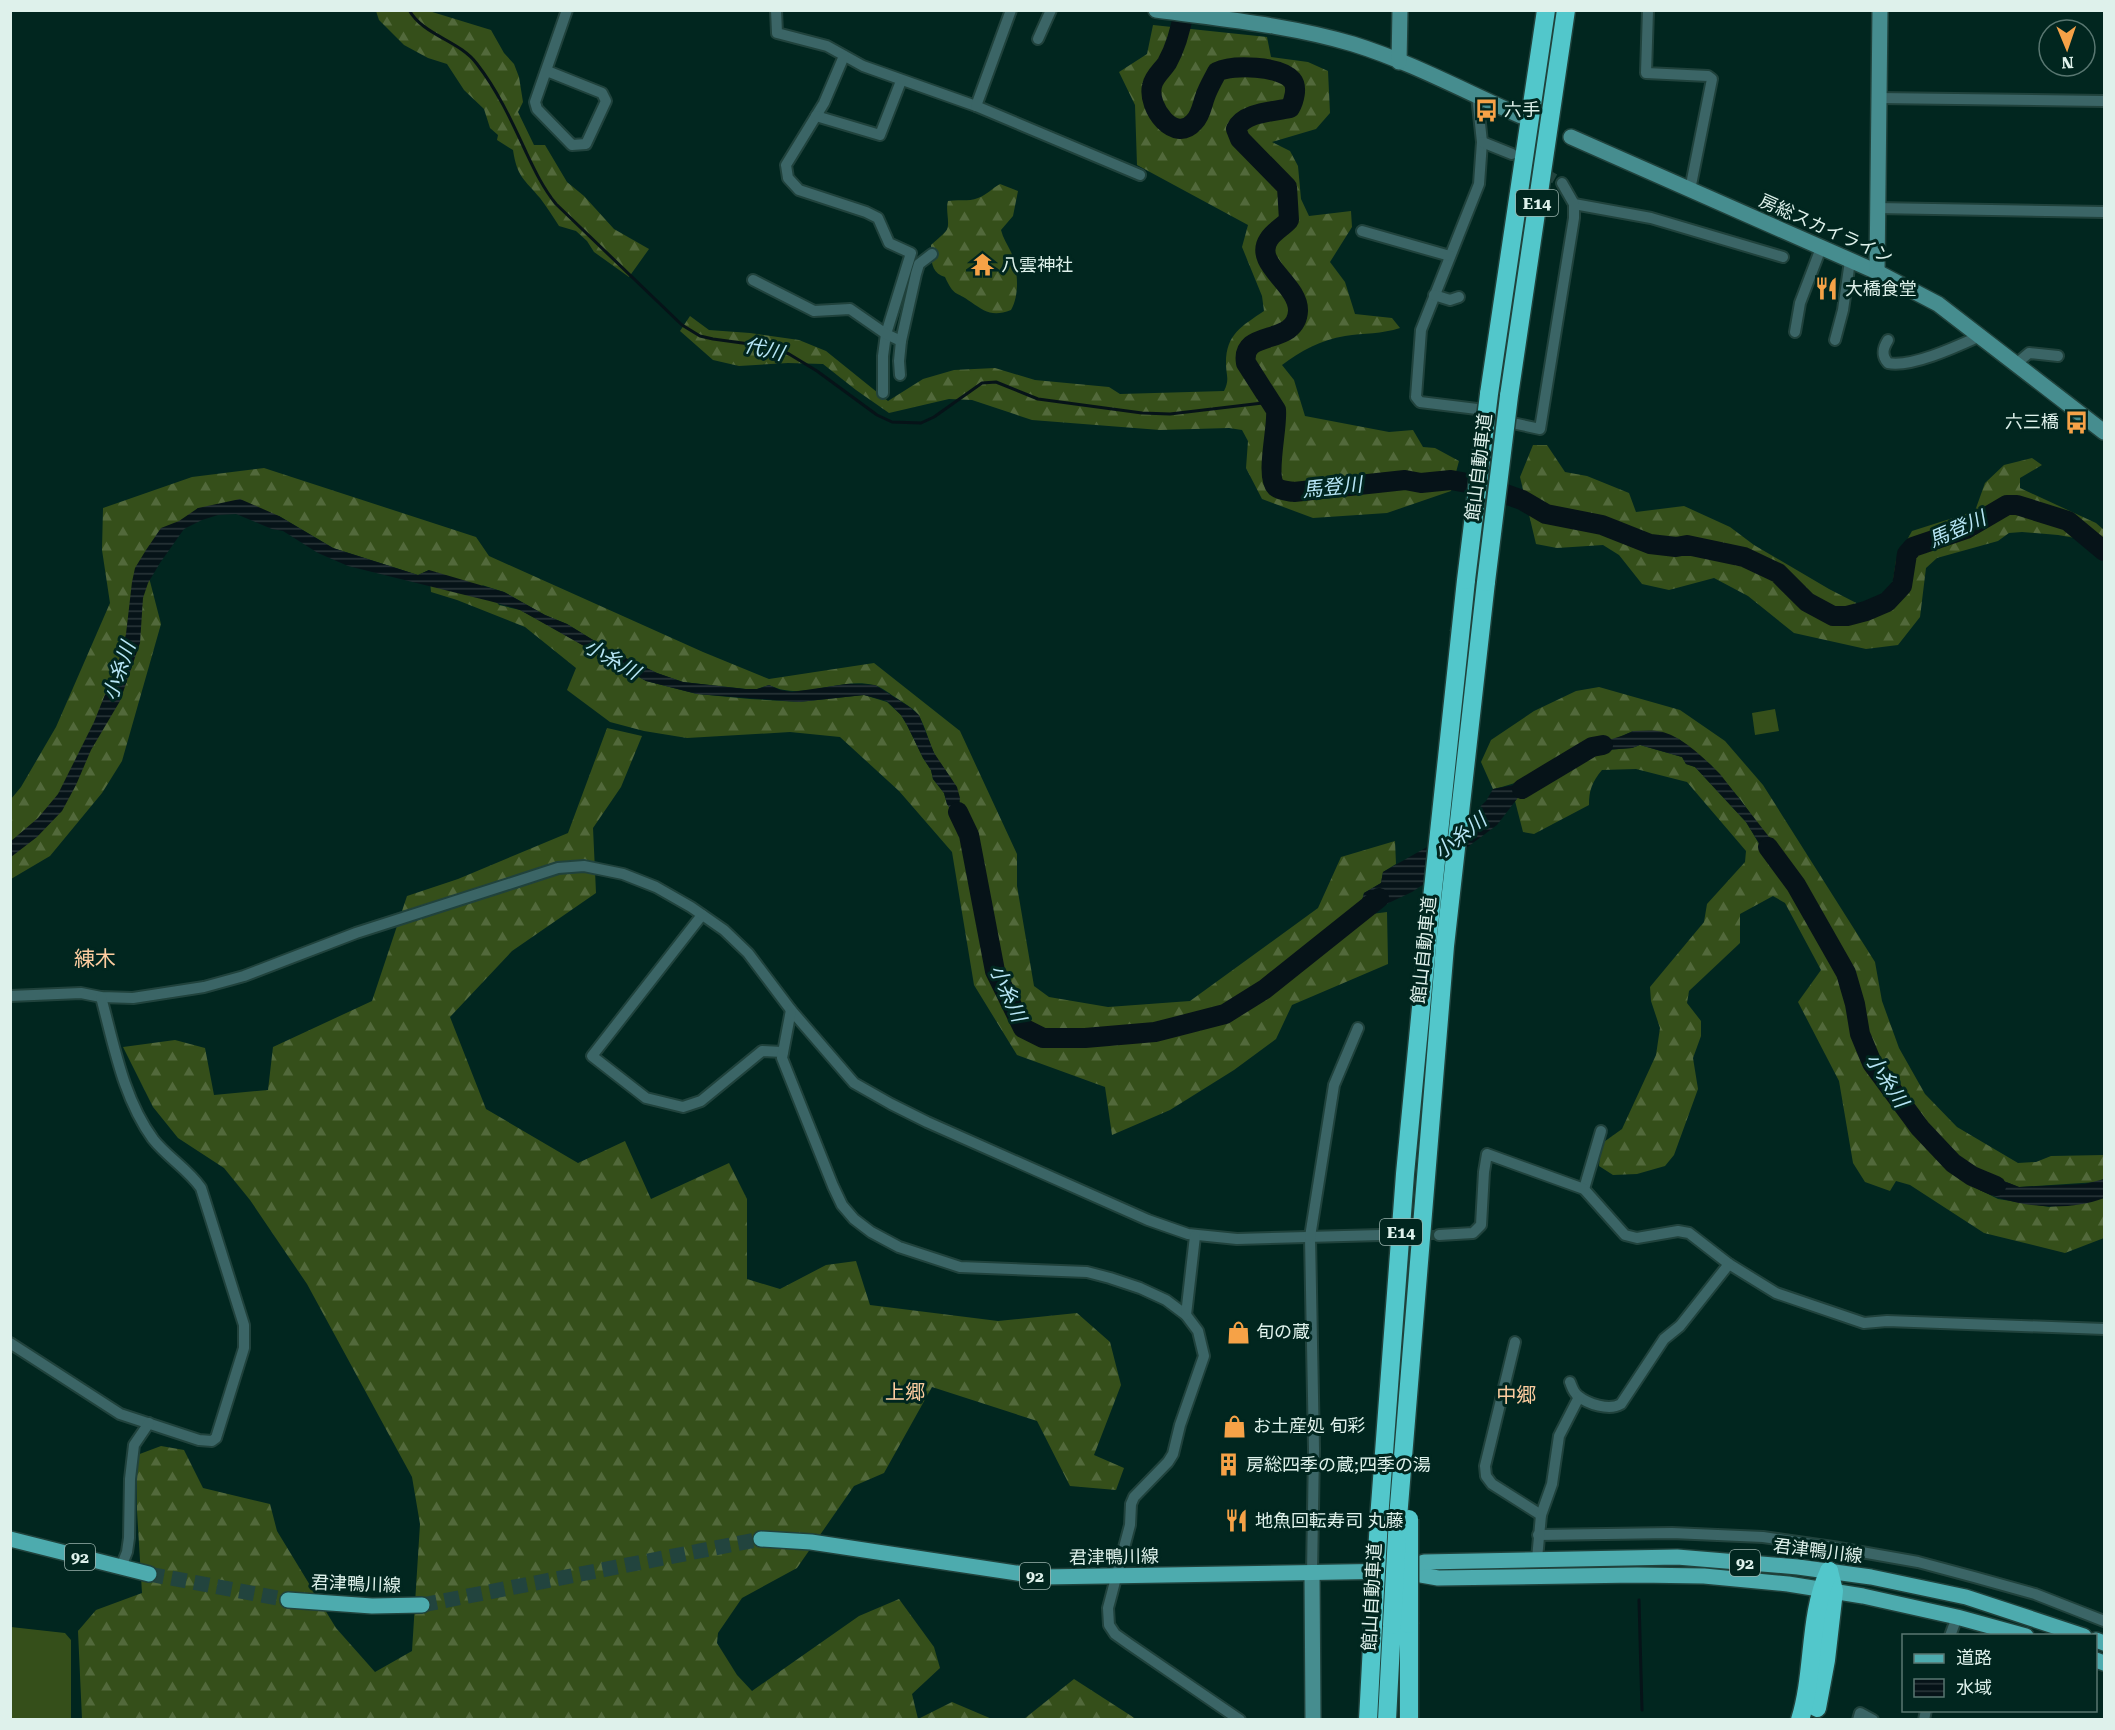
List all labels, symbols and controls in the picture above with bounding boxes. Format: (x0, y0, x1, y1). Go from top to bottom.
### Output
north arrow (2037, 18, 2097, 78)
text: N (2061, 53, 2074, 72)
bus stop icon: 六手 (1473, 97, 1499, 123)
place label: 六手 (1504, 99, 1540, 120)
road number: E14 (1516, 190, 1558, 216)
street label: 房総スカイライン (1756, 190, 1896, 267)
temple icon: 八雲神社 (970, 252, 996, 278)
place label: 八雲神社 (1001, 254, 1073, 275)
restaurant icon: 大橋食堂 (1814, 276, 1840, 302)
place label: 大橋食堂 (1845, 278, 1917, 299)
water label: 代川 (742, 333, 788, 366)
bus stop icon: 六三橋 (2064, 409, 2090, 435)
place label: 六三橋 (2005, 411, 2059, 432)
street label: 館山自動車道 (1462, 412, 1496, 522)
water label: 馬登川 (1301, 472, 1365, 502)
water label: 馬登川 (1925, 505, 1991, 552)
water label: 小糸川 (580, 634, 646, 685)
water label: 小糸川 (98, 637, 141, 703)
water label: 小糸川 (1429, 807, 1493, 864)
street label: 館山自動車道 (1407, 895, 1440, 1005)
district label: 練木 (74, 947, 116, 971)
water label: 小糸川 (985, 961, 1032, 1027)
water label: 小糸川 (1861, 1048, 1914, 1113)
road number: E14 (1380, 1219, 1422, 1245)
shop icon: 旬の蔵 (1225, 1319, 1251, 1345)
place label: 旬の蔵 (1256, 1321, 1310, 1342)
district label: 上郷 (885, 1380, 925, 1404)
district label: 中郷 (1496, 1383, 1536, 1407)
shop icon: お土産処 旬彩 (1222, 1413, 1248, 1439)
place label: お土産処 旬彩 (1253, 1415, 1366, 1436)
building icon: 房総四季の蔵;四季の湯 (1215, 1452, 1241, 1478)
place label: 房総四季の蔵;四季の湯 (1246, 1454, 1431, 1475)
restaurant icon: 地魚回転寿司 丸藤 (1224, 1508, 1250, 1534)
place label: 地魚回転寿司 丸藤 (1255, 1510, 1404, 1531)
street label: 君津鴨川線 (1772, 1535, 1864, 1566)
street label: 館山自動車道 (1358, 1542, 1385, 1651)
road number: 92 (65, 1544, 95, 1570)
street label: 君津鴨川線 (1069, 1545, 1159, 1568)
road number: 92 (1730, 1550, 1760, 1576)
road number: 92 (1020, 1563, 1050, 1589)
street label: 君津鴨川線 (311, 1571, 401, 1596)
legend (1902, 1634, 2097, 1712)
text: 道路 (1956, 1647, 1992, 1668)
text: 水域 (1956, 1677, 1992, 1698)

